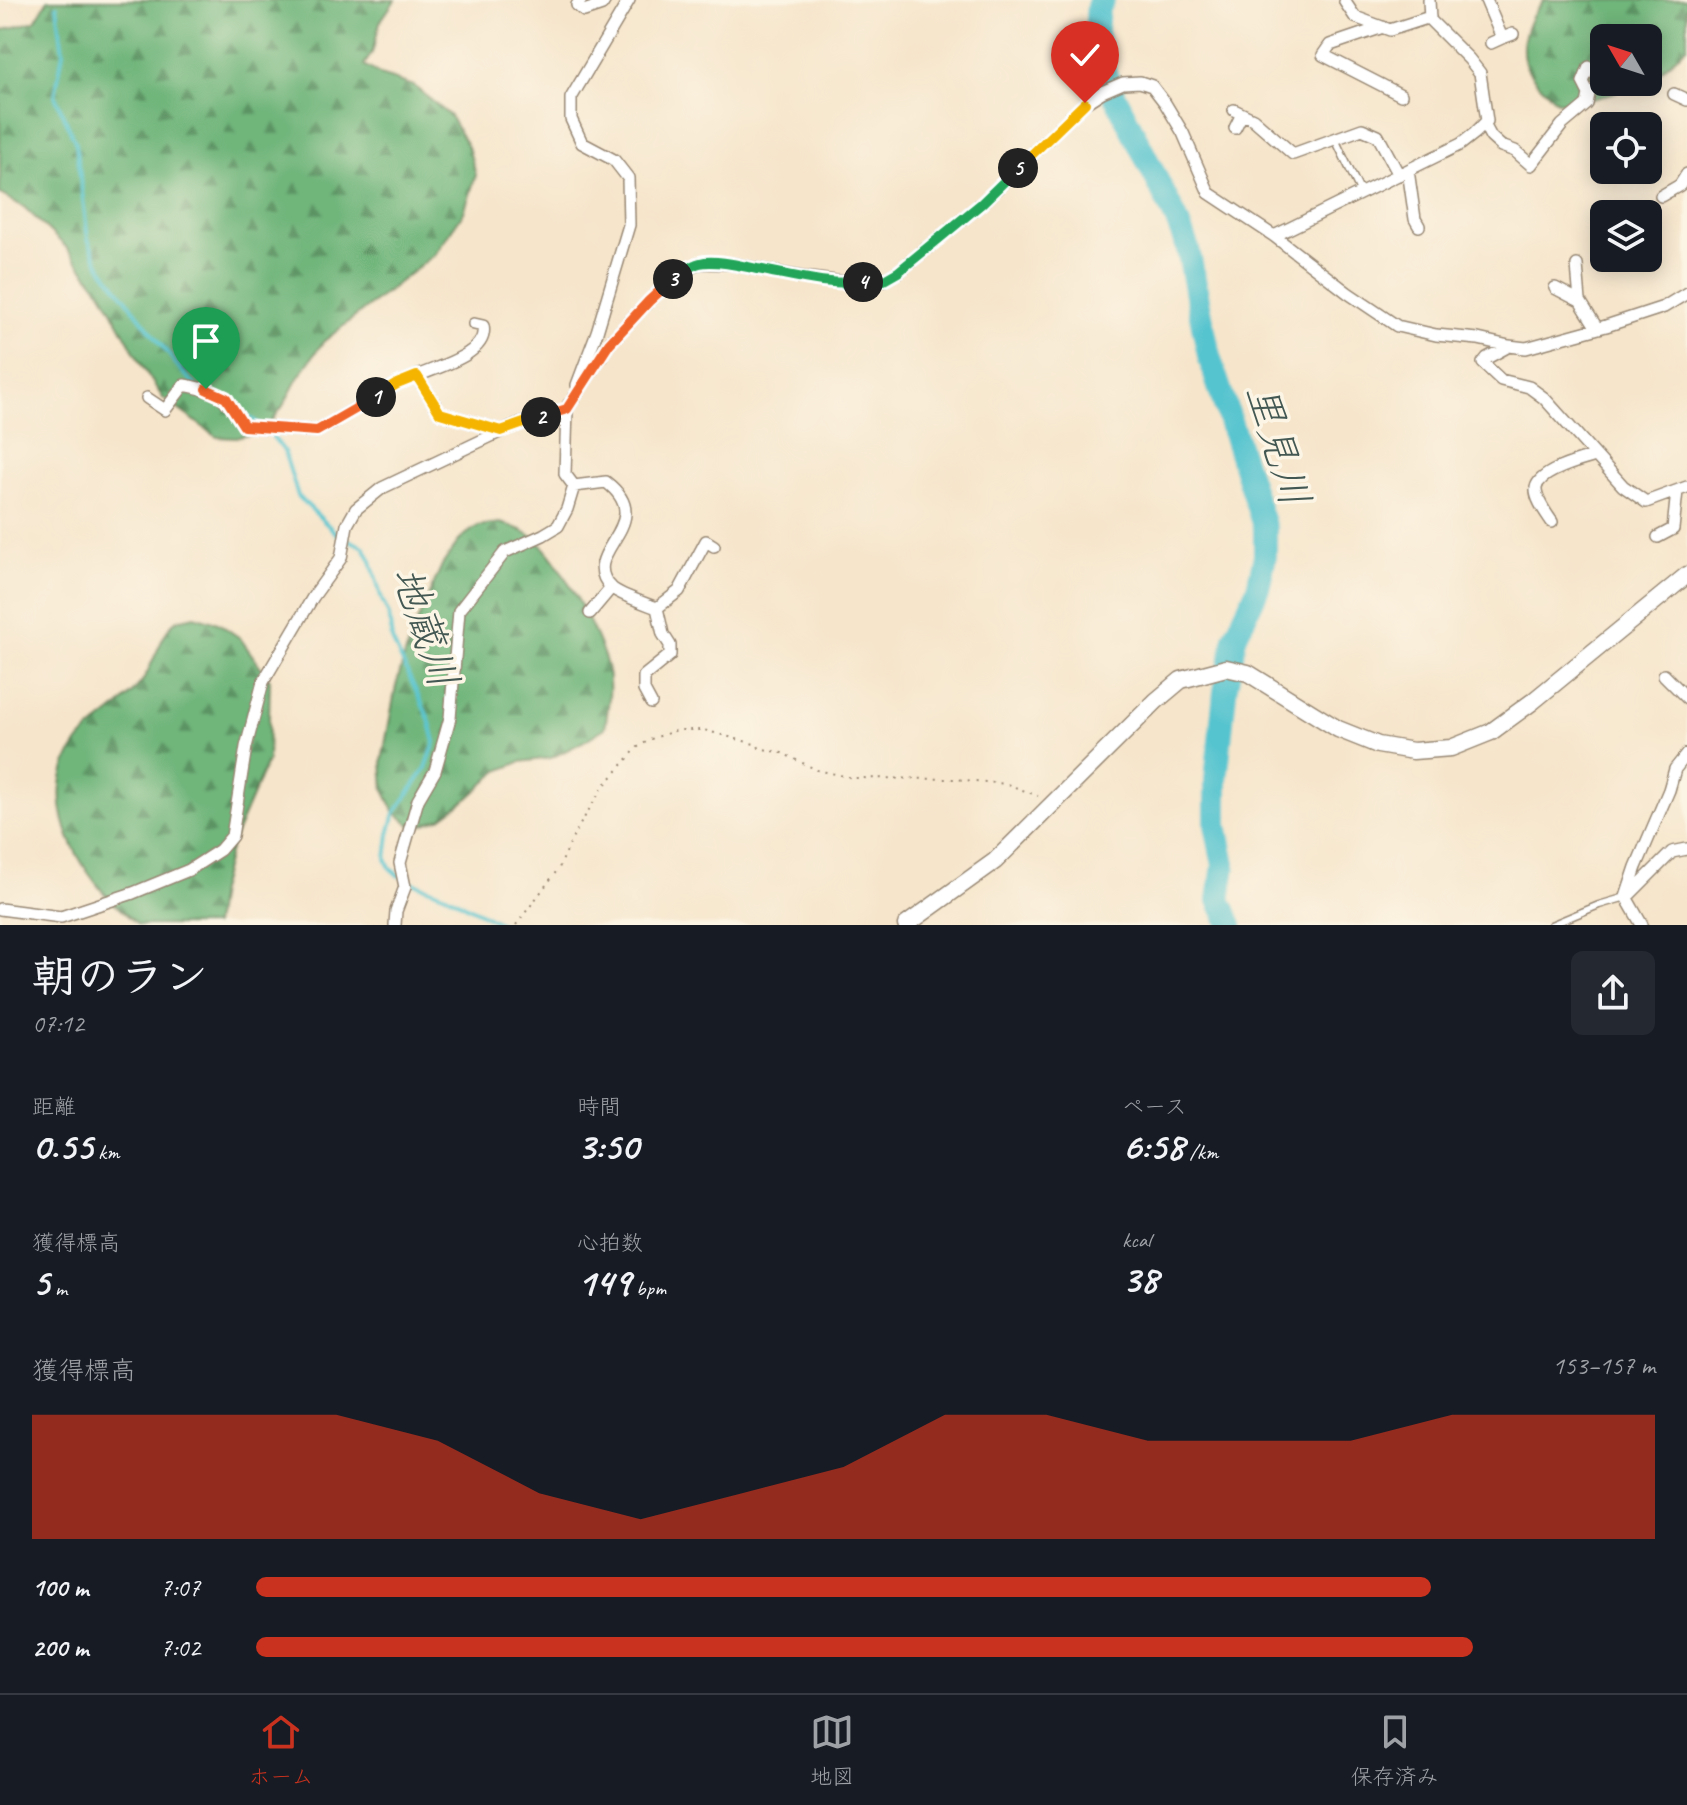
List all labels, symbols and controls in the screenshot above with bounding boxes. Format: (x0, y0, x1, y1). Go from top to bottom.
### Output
pin (1051, 21, 1119, 103)
north arrow (1590, 24, 1662, 96)
map controls (1590, 24, 1662, 272)
icon: check (1063, 33, 1107, 77)
button: locate (1590, 112, 1662, 184)
pin: 5 (998, 148, 1038, 188)
text: 5 (1013, 154, 1023, 182)
button: layers (1590, 200, 1662, 272)
pin: 3 (653, 259, 693, 299)
pin: 4 (843, 262, 883, 302)
text: 3 (668, 265, 678, 293)
text: 4 (858, 268, 868, 296)
pin (172, 307, 240, 389)
icon: arrive (184, 319, 228, 363)
pin: 1 (356, 377, 396, 417)
water label: 里見川 (1234, 377, 1322, 513)
text: 1 (371, 383, 381, 411)
pin: 2 (521, 397, 561, 437)
text: 2 (536, 403, 546, 431)
water label: 地蔵川 (379, 559, 471, 695)
text: 朝のラン (32, 949, 208, 1004)
button: share (1571, 951, 1655, 1035)
text: 07:12 (32, 1007, 84, 1040)
text: 距離 (32, 1093, 76, 1121)
text: 時間 (577, 1093, 621, 1121)
text: ペース (1122, 1093, 1187, 1121)
text: 0.55 (32, 1121, 93, 1171)
text: 3:50 (577, 1121, 638, 1171)
text: 6:58 (1122, 1121, 1184, 1171)
text: km (93, 1138, 119, 1166)
text: /km (1184, 1138, 1218, 1166)
text: kcal (1122, 1226, 1151, 1254)
text: 獲得標高 (32, 1229, 120, 1257)
text: 心拍数 (577, 1229, 643, 1257)
text: 38 (1122, 1254, 1158, 1304)
text: 5 (32, 1257, 49, 1307)
text: 149 (577, 1257, 631, 1307)
text: m (49, 1274, 67, 1302)
text: bpm (631, 1274, 666, 1302)
text: 153–157 m (1552, 1349, 1655, 1382)
text: 獲得標高 (32, 1354, 136, 1387)
text: 100 m (32, 1571, 88, 1604)
text: 7:07 (160, 1571, 200, 1604)
text: 200 m (32, 1631, 88, 1664)
text: 7:02 (160, 1631, 200, 1664)
tab: ホーム (248, 1710, 313, 1791)
tab: 地図 (810, 1710, 854, 1791)
tab: 保存済み (1351, 1710, 1439, 1791)

